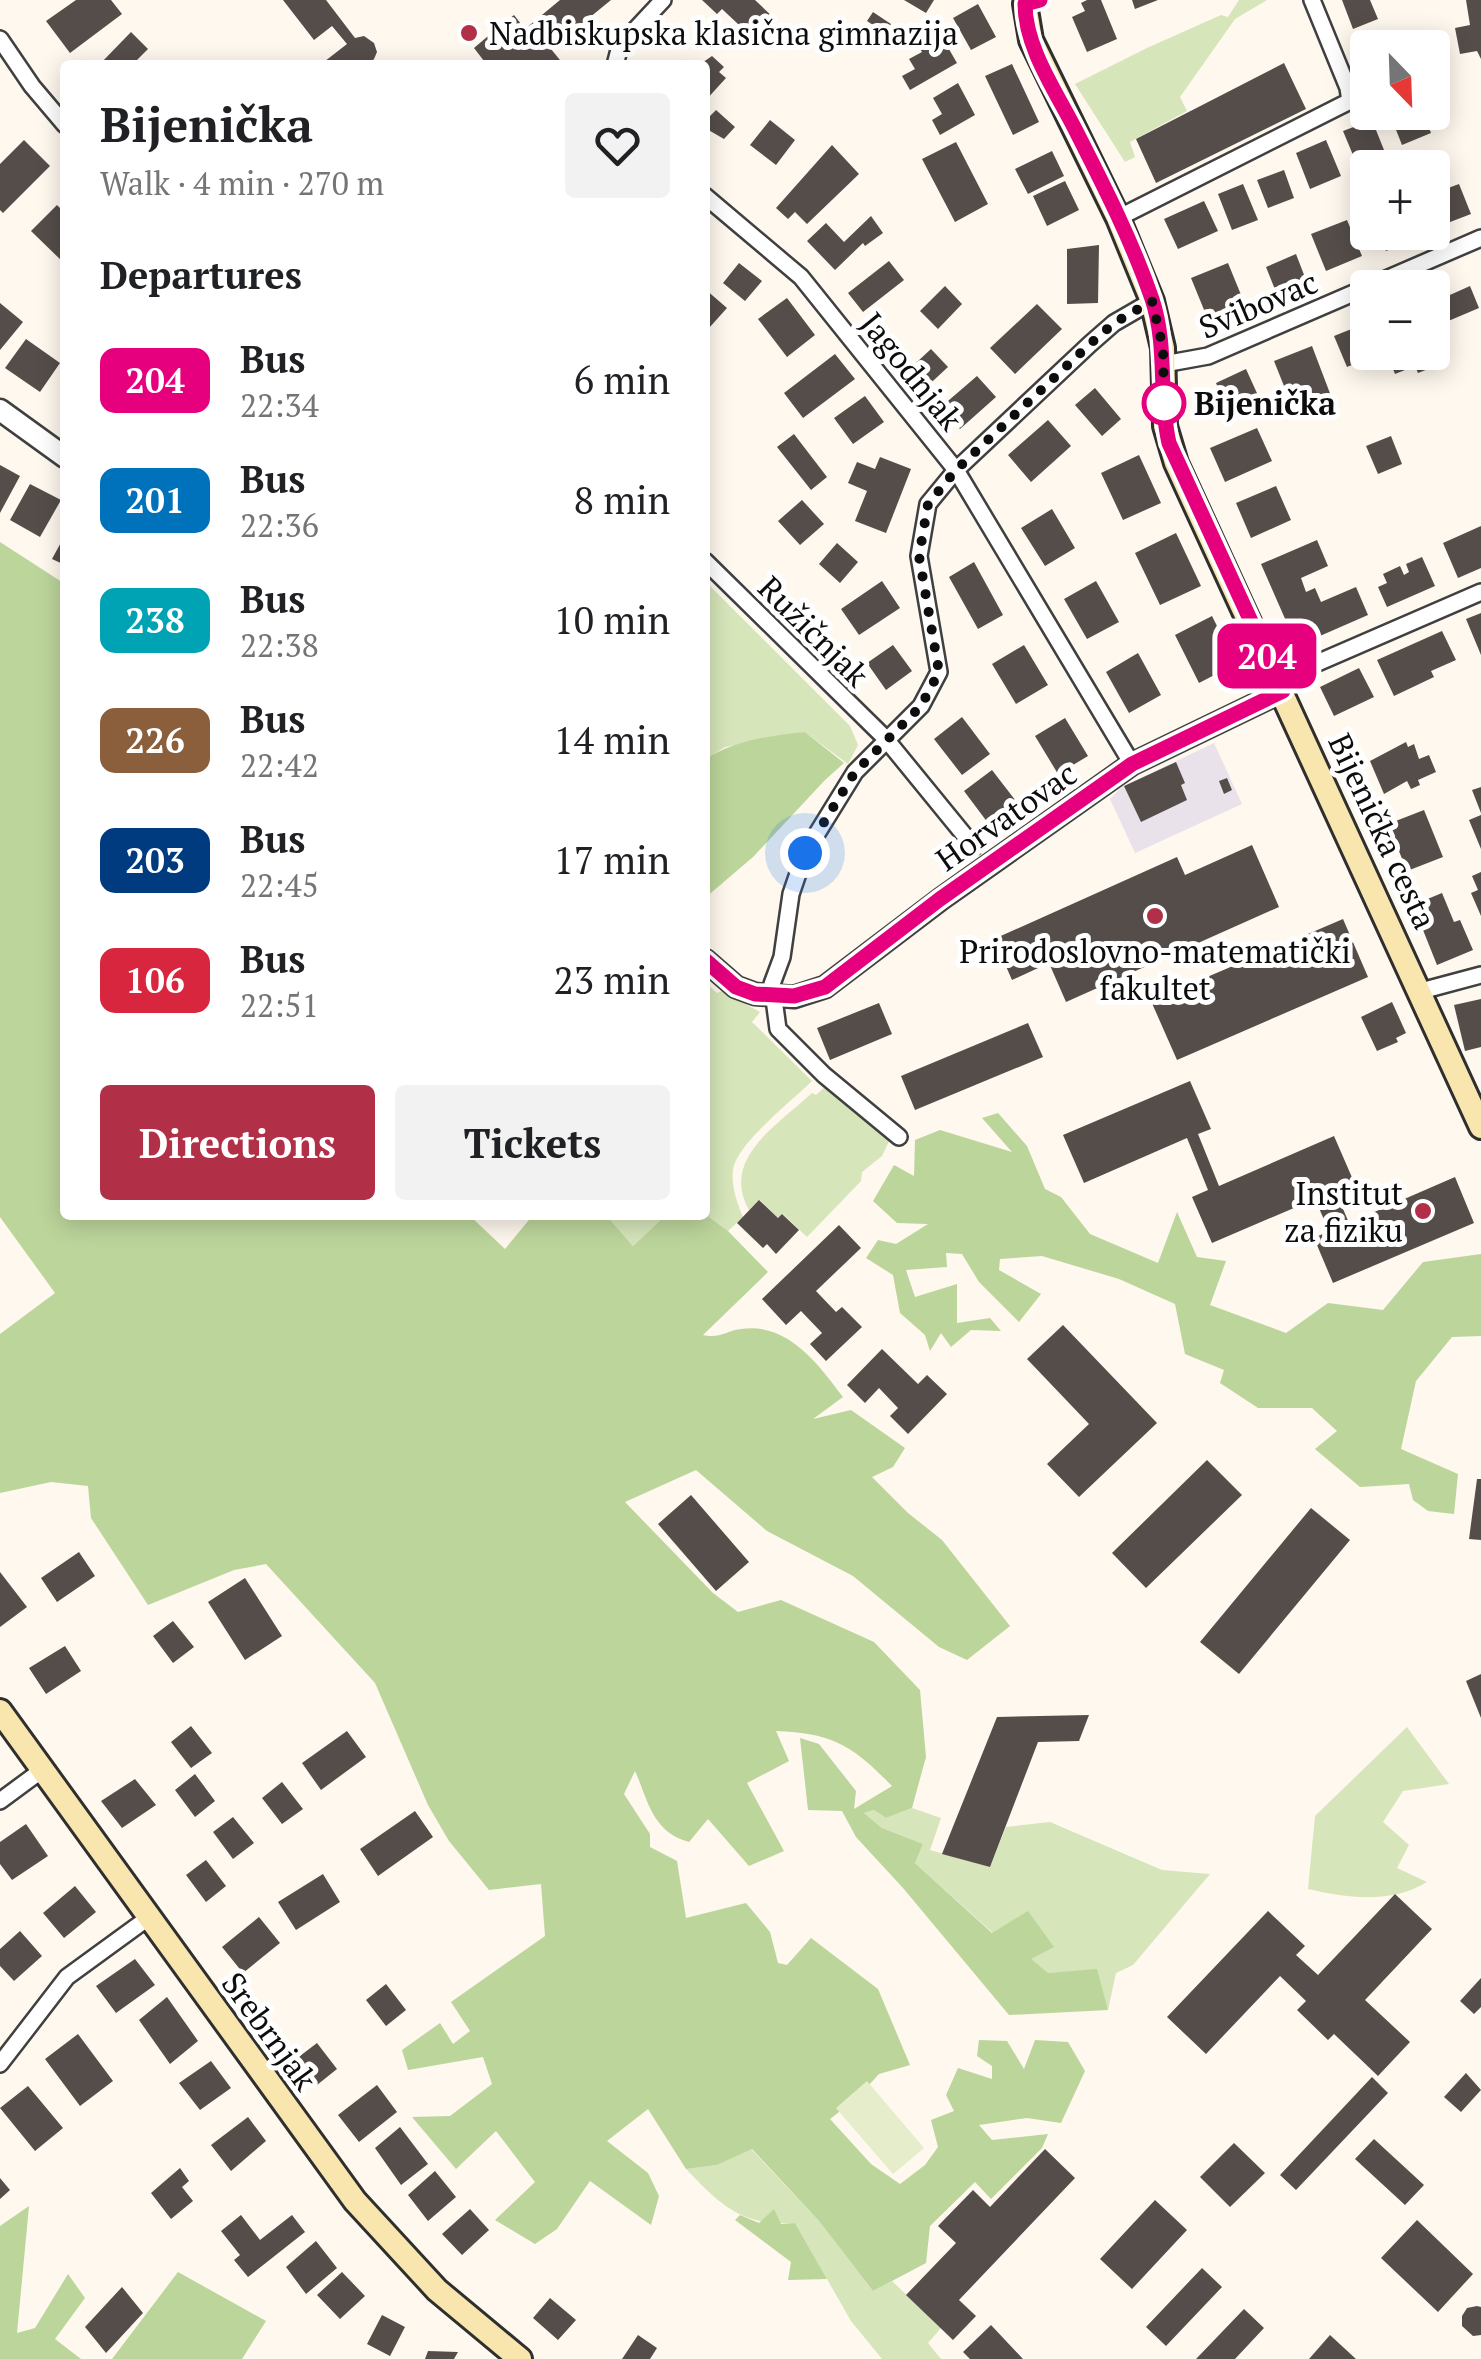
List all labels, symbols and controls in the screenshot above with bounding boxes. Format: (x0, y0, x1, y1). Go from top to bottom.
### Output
place label: Nadbiskupska klasična gimnazija (489, 12, 958, 54)
marker: Nadbiskupska klasična gimnazija (458, 22, 480, 44)
north arrow (1350, 30, 1450, 130)
map controls (1350, 30, 1450, 370)
text: Bijenička (100, 92, 313, 156)
button: heart (565, 93, 670, 198)
button: + (1350, 150, 1450, 250)
text: Walk · 4 min · 270 m (100, 162, 384, 204)
text: Departures (100, 250, 302, 300)
street label: Svibovac (1192, 260, 1324, 348)
button: − (1350, 270, 1450, 370)
street label: Jagodnjak (852, 303, 973, 439)
text: Bus (240, 334, 305, 384)
text: 6 min (574, 355, 670, 405)
text: 204 (125, 357, 185, 403)
marker: Bijenička (1143, 382, 1185, 424)
place label: Bijenička (1194, 382, 1336, 424)
text: 22:34 (240, 384, 319, 426)
text: Bus (240, 454, 305, 504)
text: 8 min (574, 475, 670, 525)
text: 201 (125, 477, 185, 523)
text: 22:36 (240, 504, 319, 546)
street label: Ružičnjak (750, 567, 879, 696)
text: Bus (240, 574, 305, 624)
text: 10 min (553, 595, 670, 645)
text: 238 (125, 597, 185, 643)
text: 22:38 (240, 624, 319, 666)
line badge: 204 (1210, 624, 1324, 688)
text: 204 (1237, 633, 1297, 679)
text: Bus (240, 694, 305, 744)
text: 14 min (553, 715, 670, 765)
text: 226 (125, 717, 185, 763)
street label: Bijenička cesta (1319, 727, 1447, 935)
text: 22:42 (240, 744, 319, 786)
street label: Horvatovac (927, 752, 1085, 880)
text: Bus (240, 814, 305, 864)
your location (780, 828, 830, 878)
text: 17 min (553, 835, 670, 885)
text: 203 (125, 837, 185, 883)
text: 22:45 (240, 864, 319, 906)
marker: Prirodoslovno-matematički fakultet (1144, 905, 1166, 927)
place label: Prirodoslovno-matematički fakultet (959, 930, 1351, 1009)
text: Bus (240, 934, 305, 984)
text: 23 min (553, 955, 670, 1005)
text: 106 (125, 957, 185, 1003)
text: 22:51 (240, 984, 319, 1026)
button: Directions (100, 1085, 375, 1200)
button: Tickets (395, 1085, 670, 1200)
place label: Institut za fiziku (1284, 1172, 1403, 1251)
marker: Institut za fiziku (1412, 1200, 1434, 1222)
street label: Srebrnjak (213, 1964, 327, 2099)

